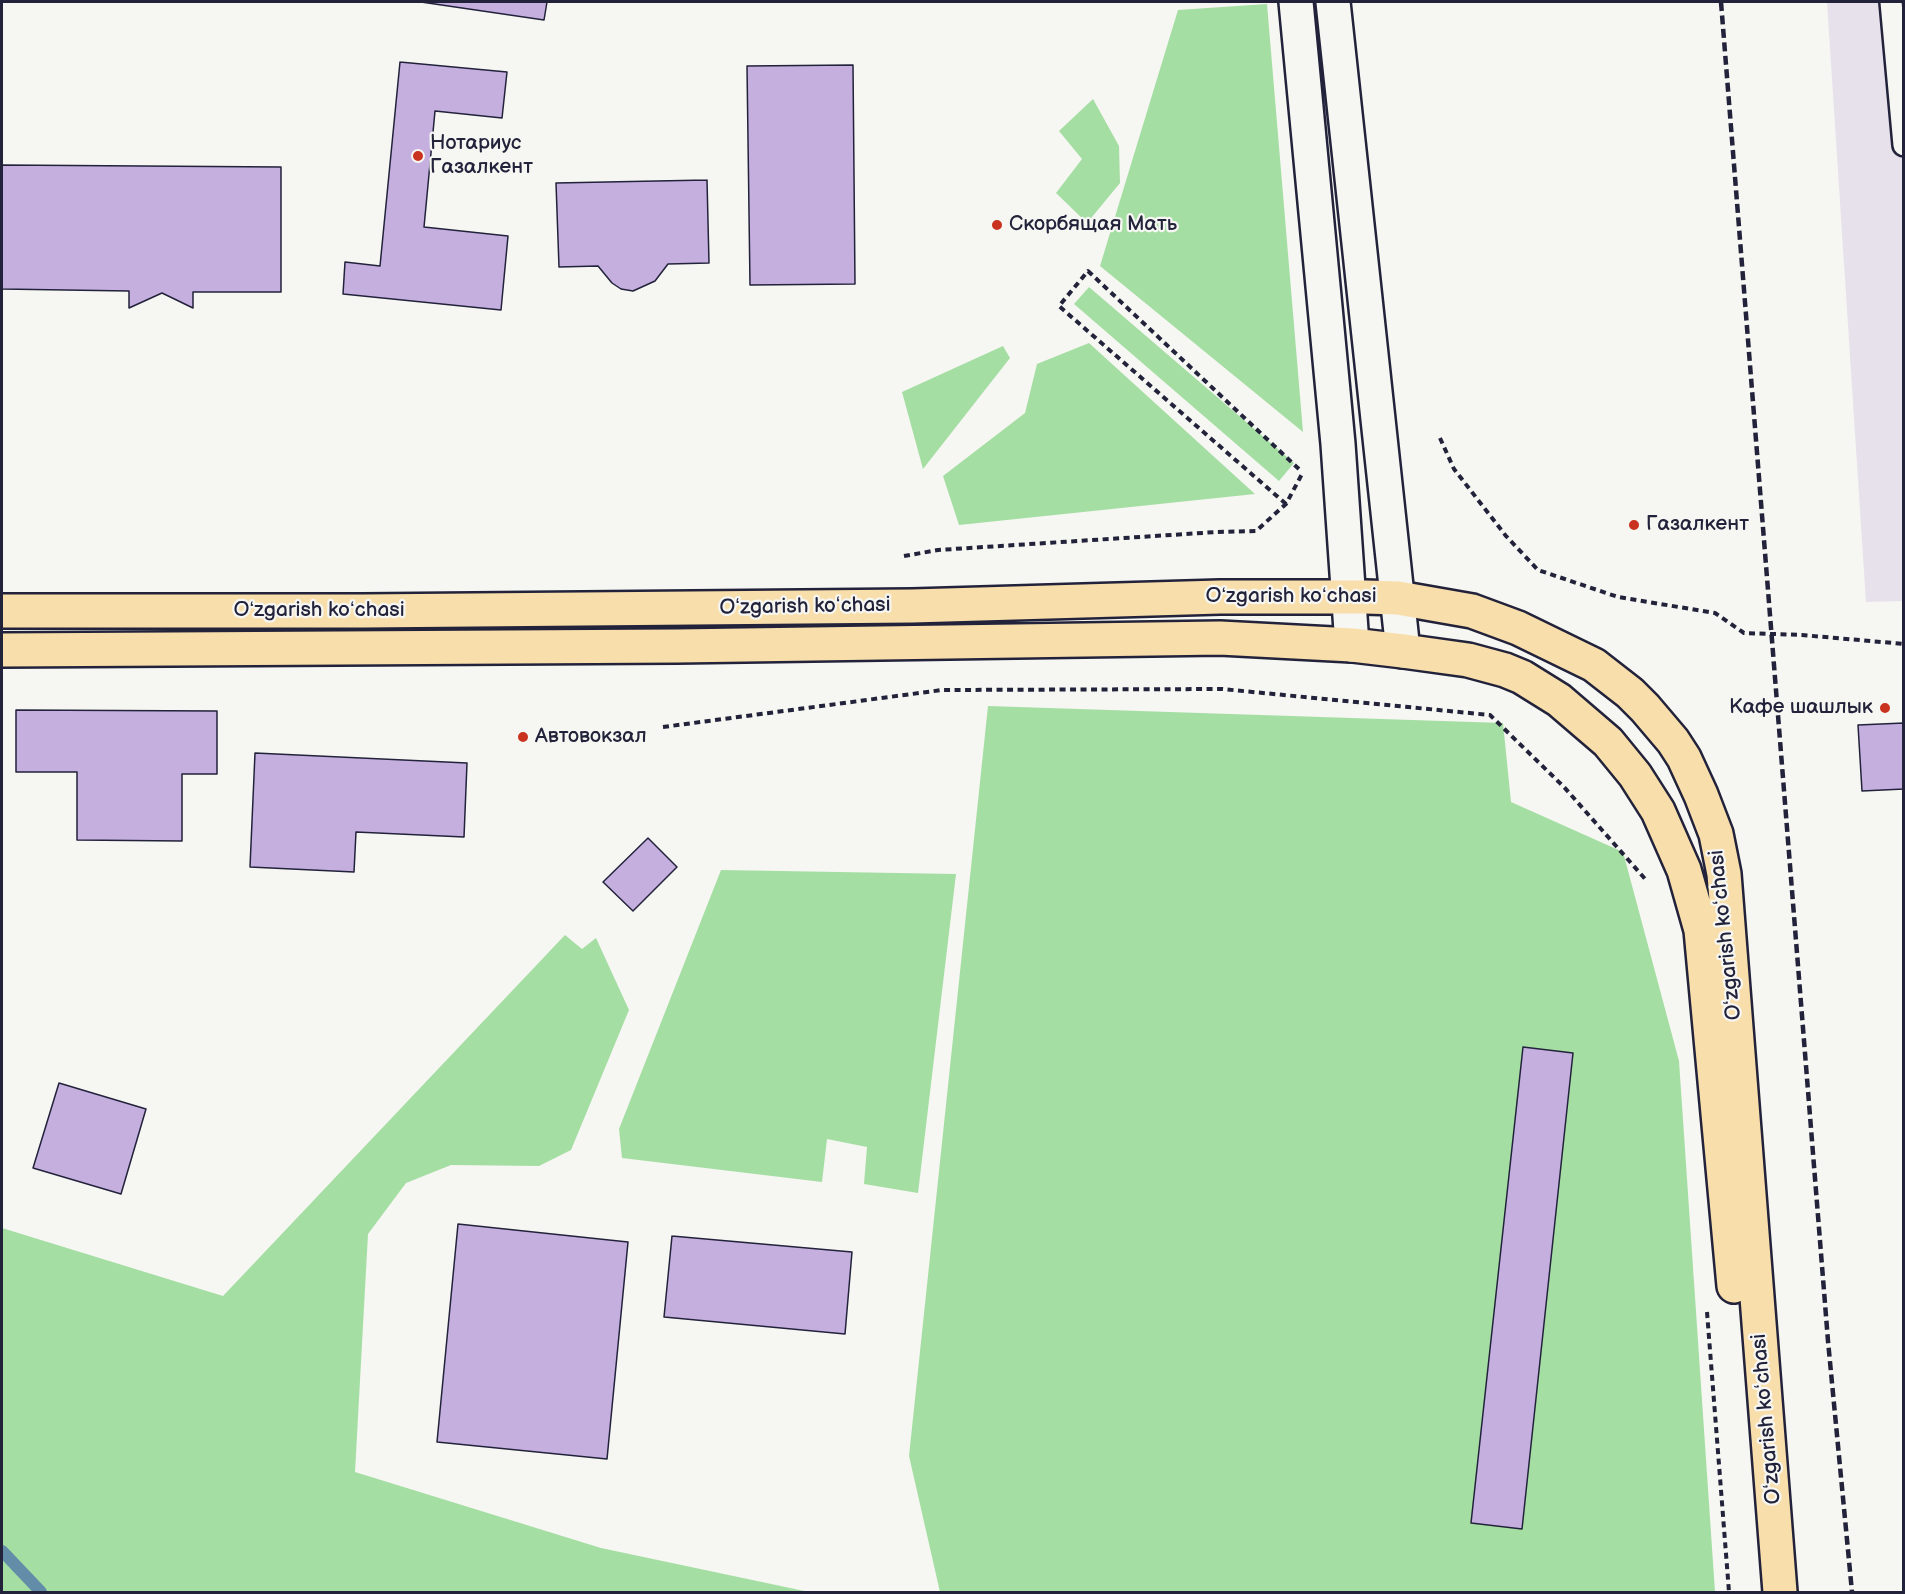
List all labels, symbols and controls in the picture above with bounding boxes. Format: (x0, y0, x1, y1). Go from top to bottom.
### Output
place label: Нотариус Газалкент (430, 131, 533, 181)
marker: Нотариус Газалкент (411, 149, 425, 163)
place label: Скорбящая Мать (1009, 212, 1177, 238)
marker: Скорбящая Мать (990, 218, 1004, 232)
place label: Газалкент (1646, 512, 1749, 538)
marker: Газалкент (1627, 518, 1641, 532)
street label: Oʻzgarish koʻchasi (1205, 584, 1377, 610)
street label: Oʻzgarish koʻchasi (719, 593, 891, 621)
street label: Oʻzgarish koʻchasi (233, 598, 405, 624)
place label: Кафе шашлык (1729, 695, 1873, 721)
marker: Кафе шашлык (1878, 701, 1892, 715)
place label: Автовокзал (535, 724, 647, 750)
marker: Автовокзал (516, 730, 530, 744)
street label: Oʻzgarish koʻchasi (1705, 849, 1747, 1021)
street label: Oʻzgarish koʻchasi (1747, 1333, 1787, 1505)

